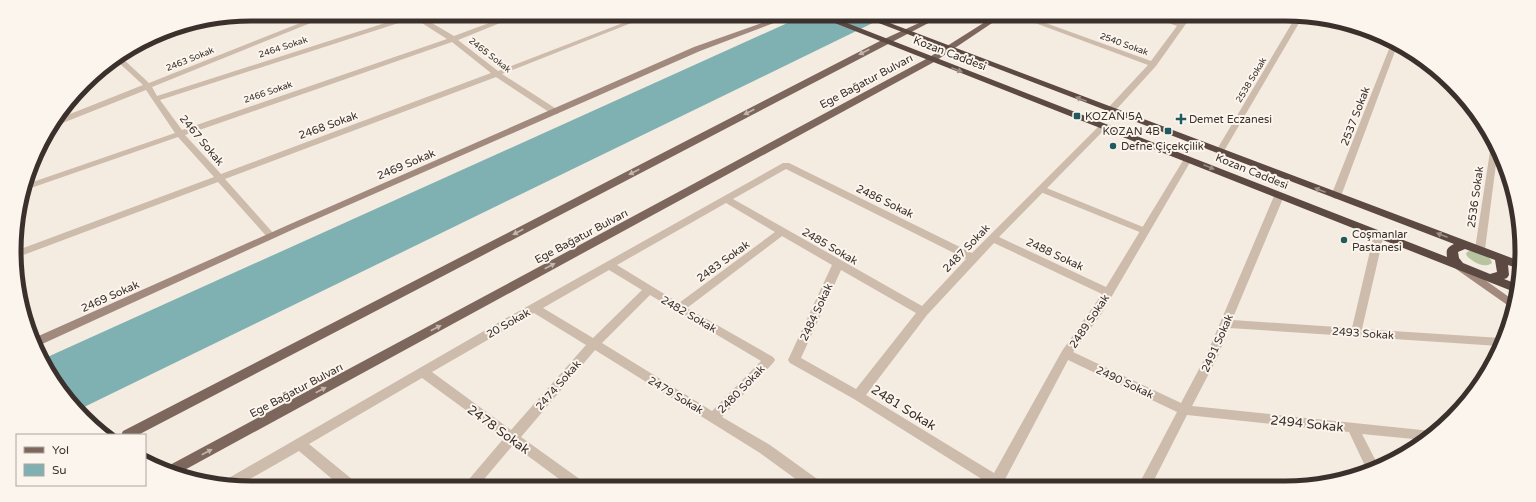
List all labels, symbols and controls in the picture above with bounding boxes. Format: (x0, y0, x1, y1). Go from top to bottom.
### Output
street label: 2540 Sokak (1098, 31, 1150, 58)
street label: 2464 Sokak (257, 34, 309, 61)
street label: Kozan Caddesi (911, 34, 988, 73)
street label: 2465 Sokak (466, 35, 513, 75)
street label: 2463 Sokak (165, 45, 216, 74)
one-way arrow (859, 49, 870, 56)
street label: Ege Bağatur Bulvarı (817, 51, 915, 111)
street label: 2538 Sokak (1234, 56, 1269, 105)
one-way arrow (951, 67, 963, 73)
street label: 2466 Sokak (242, 79, 294, 106)
street label: 2537 Sokak (1338, 85, 1373, 147)
one-way arrow (1074, 95, 1086, 101)
street label: 2468 Sokak (297, 109, 360, 142)
one-way arrow (743, 109, 755, 116)
place label: KOZAN 5A (1085, 110, 1143, 123)
marker: KOZAN 5A (1072, 111, 1082, 121)
street label: 2467 Sokak (177, 112, 227, 168)
place label: Demet Eczanesi (1189, 113, 1272, 126)
marker: Demet Eczanesi (1176, 114, 1186, 124)
place label: KOZAN 4B (1103, 125, 1160, 138)
marker: KOZAN 4B (1163, 126, 1173, 136)
place label: Defne Çiçekçilik (1121, 140, 1204, 153)
marker: Defne Çiçekçilik (1108, 141, 1118, 151)
street label: 2469 Sokak (375, 146, 437, 183)
street label: Kozan Caddesi (1214, 151, 1290, 192)
one-way arrow (1203, 165, 1215, 171)
street label: 2536 Sokak (1465, 165, 1486, 229)
one-way arrow (628, 169, 639, 175)
street label: 2486 Sokak (854, 182, 916, 221)
one-way arrow (1314, 186, 1326, 192)
street label: Ege Bağatur Bulvarı (532, 206, 630, 266)
street label: 2487 Sokak (940, 222, 993, 275)
street label: 2485 Sokak (800, 225, 860, 268)
place label: Coşmanlar Pastanesi (1352, 228, 1408, 254)
one-way arrow (513, 229, 524, 235)
one-way arrow (1435, 232, 1447, 238)
street label: 2488 Sokak (1024, 235, 1086, 273)
marker: Coşmanlar Pastanesi (1339, 235, 1349, 245)
street label: 2483 Sokak (694, 238, 752, 285)
one-way arrow (544, 263, 556, 269)
street label: 2469 Sokak (79, 278, 141, 315)
street label: 2484 Sokak (797, 281, 835, 343)
street label: 2489 Sokak (1067, 292, 1112, 351)
street label: 2482 Sokak (659, 293, 719, 336)
street label: 20 Sokak (484, 306, 532, 341)
street label: 2491 Sokak (1199, 312, 1236, 374)
one-way arrow (430, 324, 442, 331)
street label: 2493 Sokak (1332, 325, 1394, 342)
street label: 2474 Sokak (533, 358, 584, 413)
street label: Ege Bağatur Bulvarı (247, 360, 345, 420)
street label: 2480 Sokak (715, 363, 768, 416)
street label: 2490 Sokak (1094, 363, 1156, 401)
street label: 2479 Sokak (646, 374, 706, 417)
street label: 2481 Sokak (868, 382, 939, 434)
one-way arrow (316, 386, 327, 393)
street label: 2478 Sokak (464, 402, 533, 458)
street label: 2494 Sokak (1270, 412, 1344, 436)
legend (16, 434, 146, 486)
text: Yol (52, 443, 69, 457)
one-way arrow (201, 448, 213, 455)
text: Su (52, 463, 67, 477)

